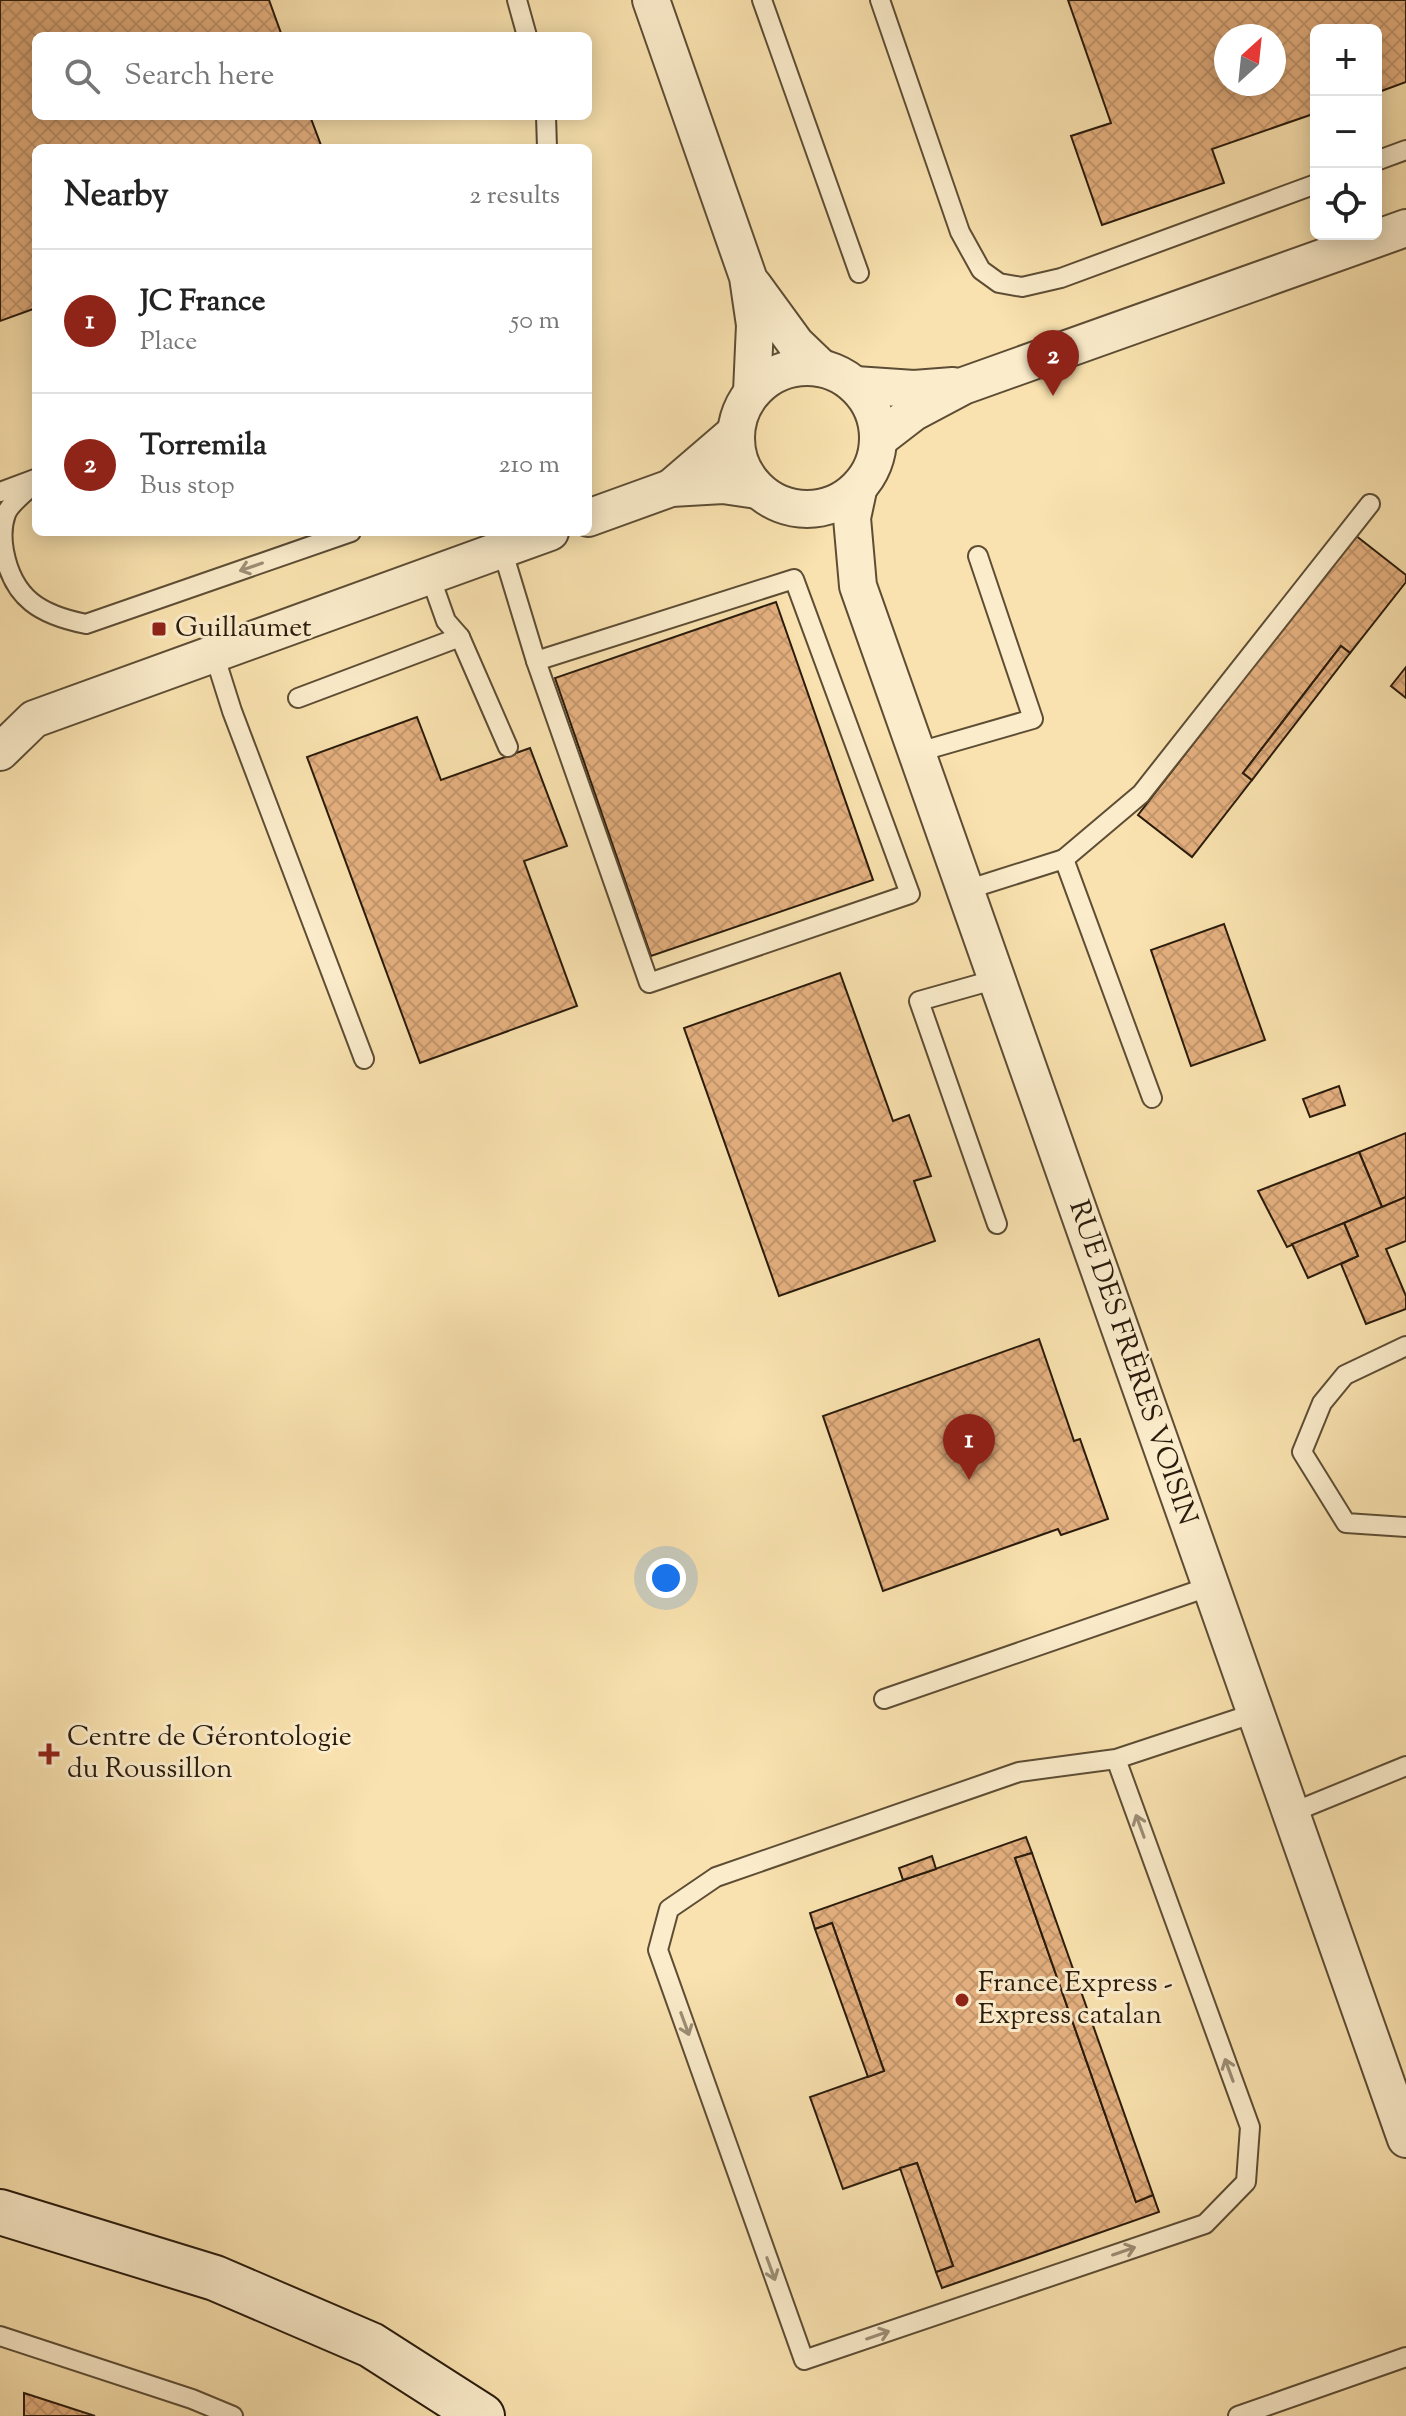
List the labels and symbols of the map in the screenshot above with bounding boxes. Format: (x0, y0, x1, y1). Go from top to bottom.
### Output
north arrow (1214, 24, 1286, 96)
pin: 2 (1027, 330, 1079, 396)
one-way arrow (239, 560, 264, 575)
place label: Guillaumet (175, 609, 312, 649)
marker: Guillaumet (150, 620, 168, 638)
street label: RUE DES FRÈRES VOISIN (1058, 1195, 1206, 1531)
pin: 1 (943, 1414, 995, 1480)
your location (646, 1558, 686, 1598)
place label: Centre de Gérontologie du Roussillon (67, 1718, 352, 1790)
marker: Centre de Gérontologie du Roussillon (38, 1743, 60, 1765)
one-way arrow (1132, 1814, 1146, 1839)
place label: France Express - Express catalan (978, 1964, 1173, 2036)
marker: France Express - Express catalan (953, 1991, 971, 2009)
one-way arrow (678, 2011, 693, 2036)
one-way arrow (1221, 2058, 1235, 2083)
one-way arrow (1111, 2243, 1136, 2258)
one-way arrow (765, 2256, 780, 2281)
one-way arrow (865, 2327, 890, 2342)

